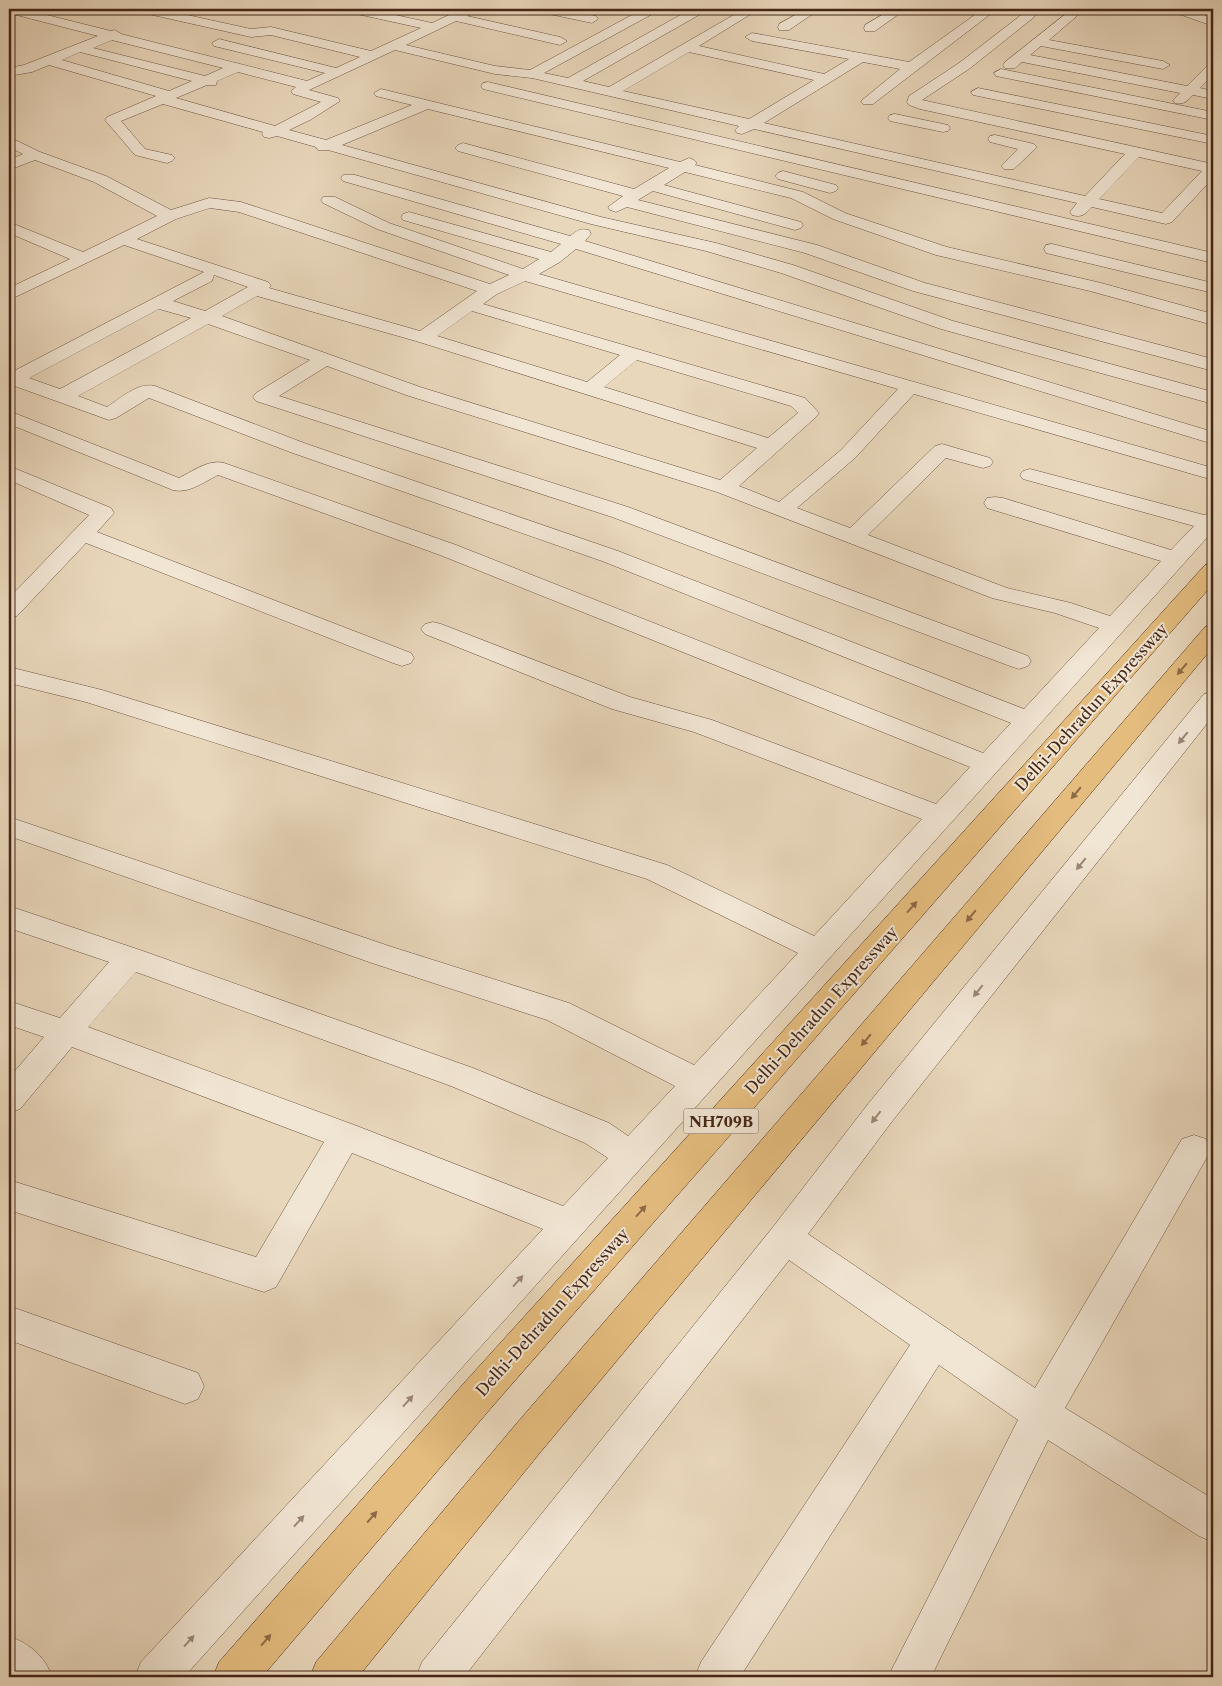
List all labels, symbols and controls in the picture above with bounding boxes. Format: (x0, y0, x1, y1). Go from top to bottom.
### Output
street label: Delhi-Dehradun Expressway (1010, 618, 1172, 795)
one-way arrow (1176, 662, 1187, 675)
one-way arrow (1177, 731, 1188, 744)
one-way arrow (1071, 786, 1082, 799)
one-way arrow (1075, 858, 1086, 871)
one-way arrow (907, 901, 918, 914)
one-way arrow (966, 910, 977, 923)
street label: Delhi-Dehradun Expressway (740, 921, 902, 1098)
one-way arrow (973, 984, 984, 997)
one-way arrow (860, 1034, 872, 1046)
road number: NH709B (684, 1108, 758, 1134)
one-way arrow (871, 1110, 882, 1123)
one-way arrow (635, 1206, 647, 1218)
street label: Delhi-Dehradun Expressway (471, 1223, 633, 1400)
one-way arrow (512, 1276, 524, 1288)
one-way arrow (402, 1396, 414, 1408)
one-way arrow (366, 1512, 378, 1524)
one-way arrow (293, 1516, 305, 1528)
one-way arrow (260, 1635, 272, 1647)
one-way arrow (183, 1636, 195, 1648)

